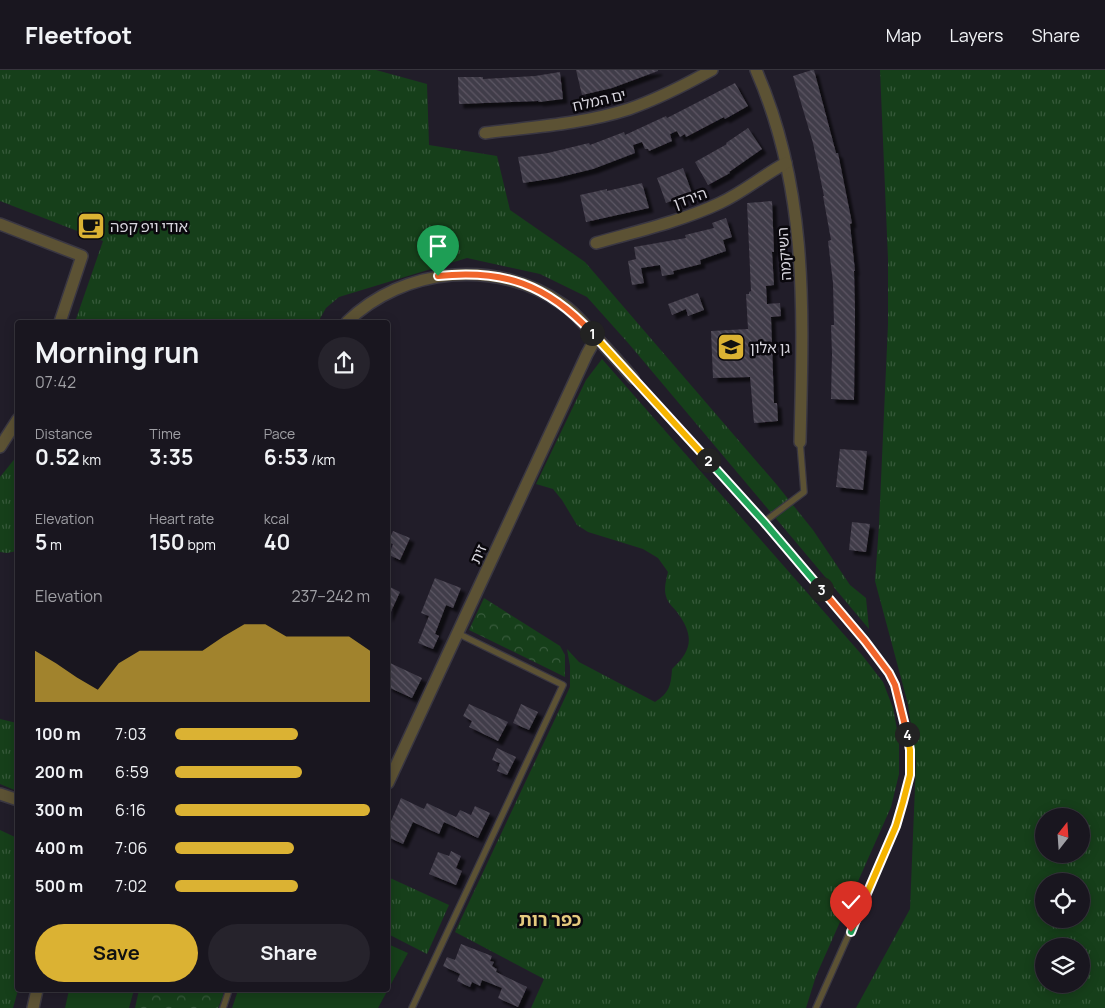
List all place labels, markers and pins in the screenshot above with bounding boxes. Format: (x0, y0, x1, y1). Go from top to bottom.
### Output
cafe icon: אודי ויפ קפה (76, 211, 106, 241)
place label: אודי ויפ קפה (110, 216, 188, 237)
pin (417, 225, 459, 276)
pin: 1 (580, 320, 604, 346)
school or university icon: גן אלון (716, 332, 746, 362)
place label: גן אלון (750, 337, 791, 358)
pin: 2 (696, 448, 720, 472)
pin: 3 (808, 576, 834, 602)
pin: 4 (894, 722, 920, 746)
pin (830, 881, 872, 932)

